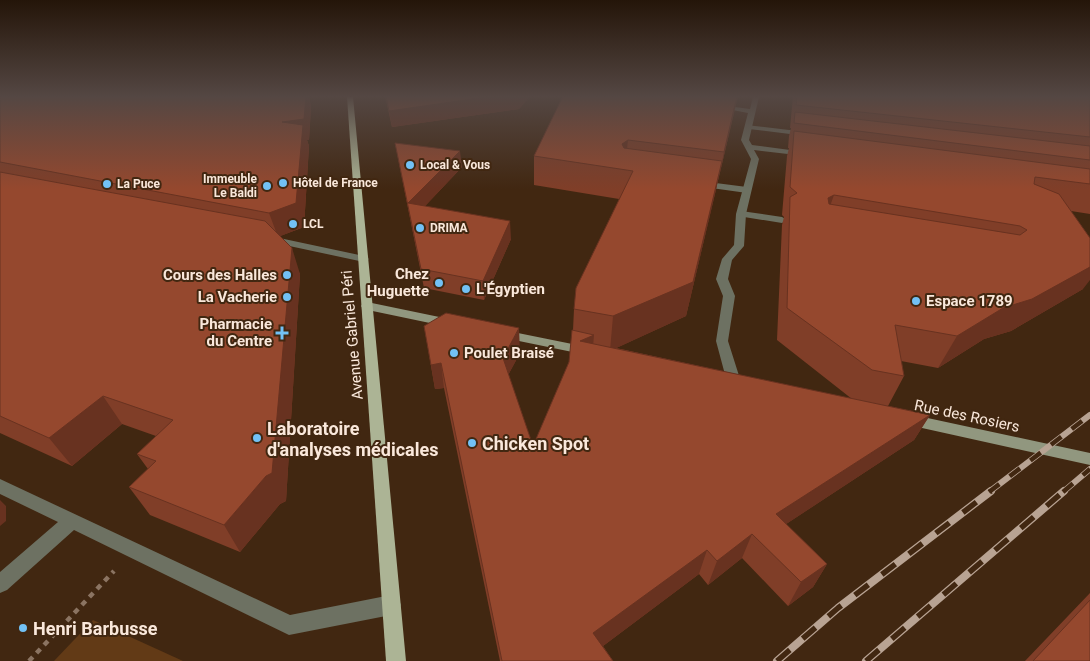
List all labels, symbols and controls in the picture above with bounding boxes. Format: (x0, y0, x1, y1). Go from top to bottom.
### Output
place label: Local & Vous (420, 158, 490, 172)
marker: Local & Vous (404, 159, 416, 171)
place label: Immeuble Le Baldi (203, 172, 258, 200)
place label: Hôtel de France (293, 176, 378, 190)
place label: La Puce (117, 177, 161, 191)
marker: Hôtel de France (277, 177, 289, 189)
marker: La Puce (101, 178, 113, 190)
marker: Immeuble Le Baldi (261, 180, 273, 192)
place label: LCL (303, 217, 324, 231)
marker: LCL (287, 218, 299, 230)
place label: DRIMA (430, 221, 469, 235)
marker: DRIMA (414, 222, 426, 234)
place label: Chez Huguette (367, 265, 429, 300)
place label: Cours des Halles (163, 266, 277, 284)
marker: Cours des Halles (281, 269, 293, 281)
street label: Avenue Gabriel Péri (337, 270, 367, 400)
marker: Chez Huguette (433, 277, 445, 289)
place label: L'Égyptien (476, 280, 545, 298)
marker: L'Égyptien (460, 283, 472, 295)
place label: La Vacherie (198, 288, 277, 306)
marker: La Vacherie (281, 291, 293, 303)
place label: Espace 1789 (926, 292, 1013, 310)
marker: Espace 1789 (910, 295, 922, 307)
place label: Pharmacie du Centre (200, 315, 272, 350)
marker: Pharmacie du Centre (276, 327, 288, 339)
place label: Poulet Braisé (464, 344, 554, 362)
marker: Poulet Braisé (448, 347, 460, 359)
street label: Rue des Rosiers (913, 396, 1021, 436)
place label: Laboratoire d'analyses médicales (267, 418, 438, 460)
marker: Laboratoire d'analyses médicales (251, 432, 263, 444)
place label: Chicken Spot (482, 433, 589, 454)
marker: Chicken Spot (466, 437, 478, 449)
place label: Henri Barbusse (33, 618, 158, 639)
marker: Henri Barbusse (17, 622, 29, 634)

